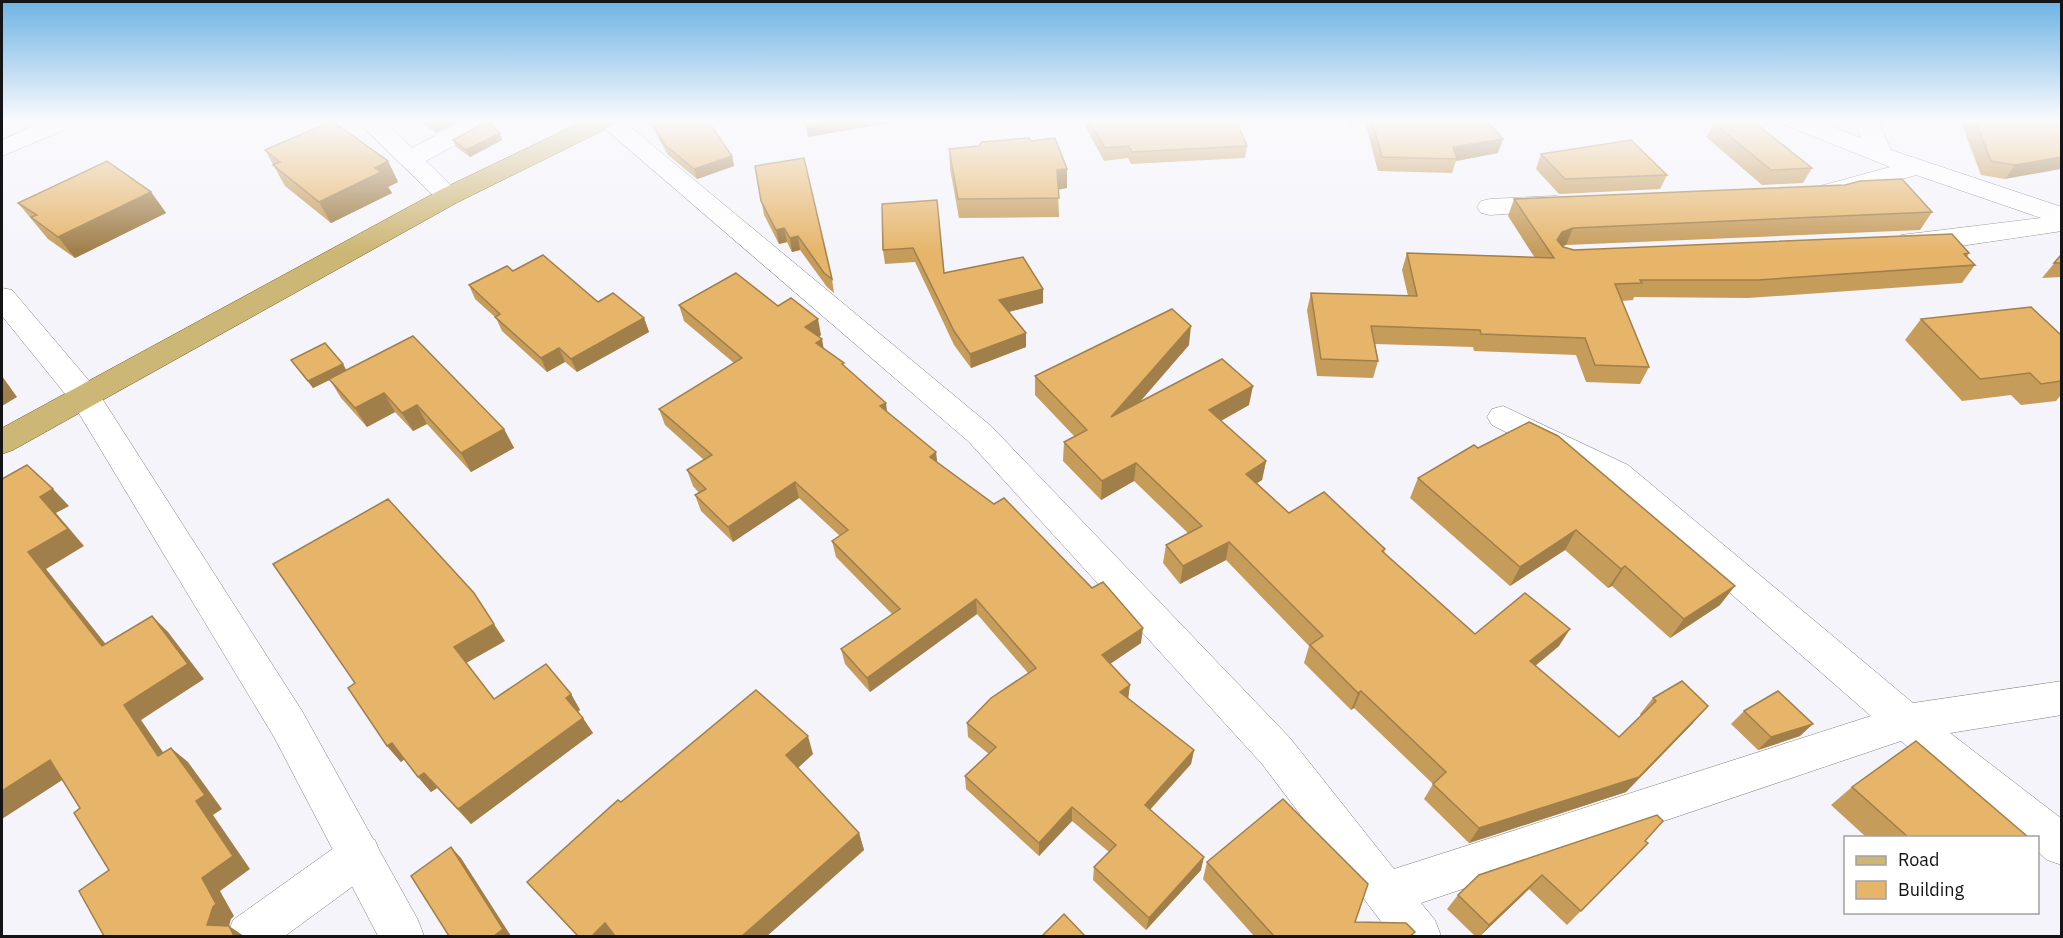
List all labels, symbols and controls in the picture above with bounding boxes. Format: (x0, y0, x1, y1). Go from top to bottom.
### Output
legend (1844, 836, 2039, 914)
text: Road (1898, 848, 1939, 871)
text: Building (1898, 878, 1965, 901)

